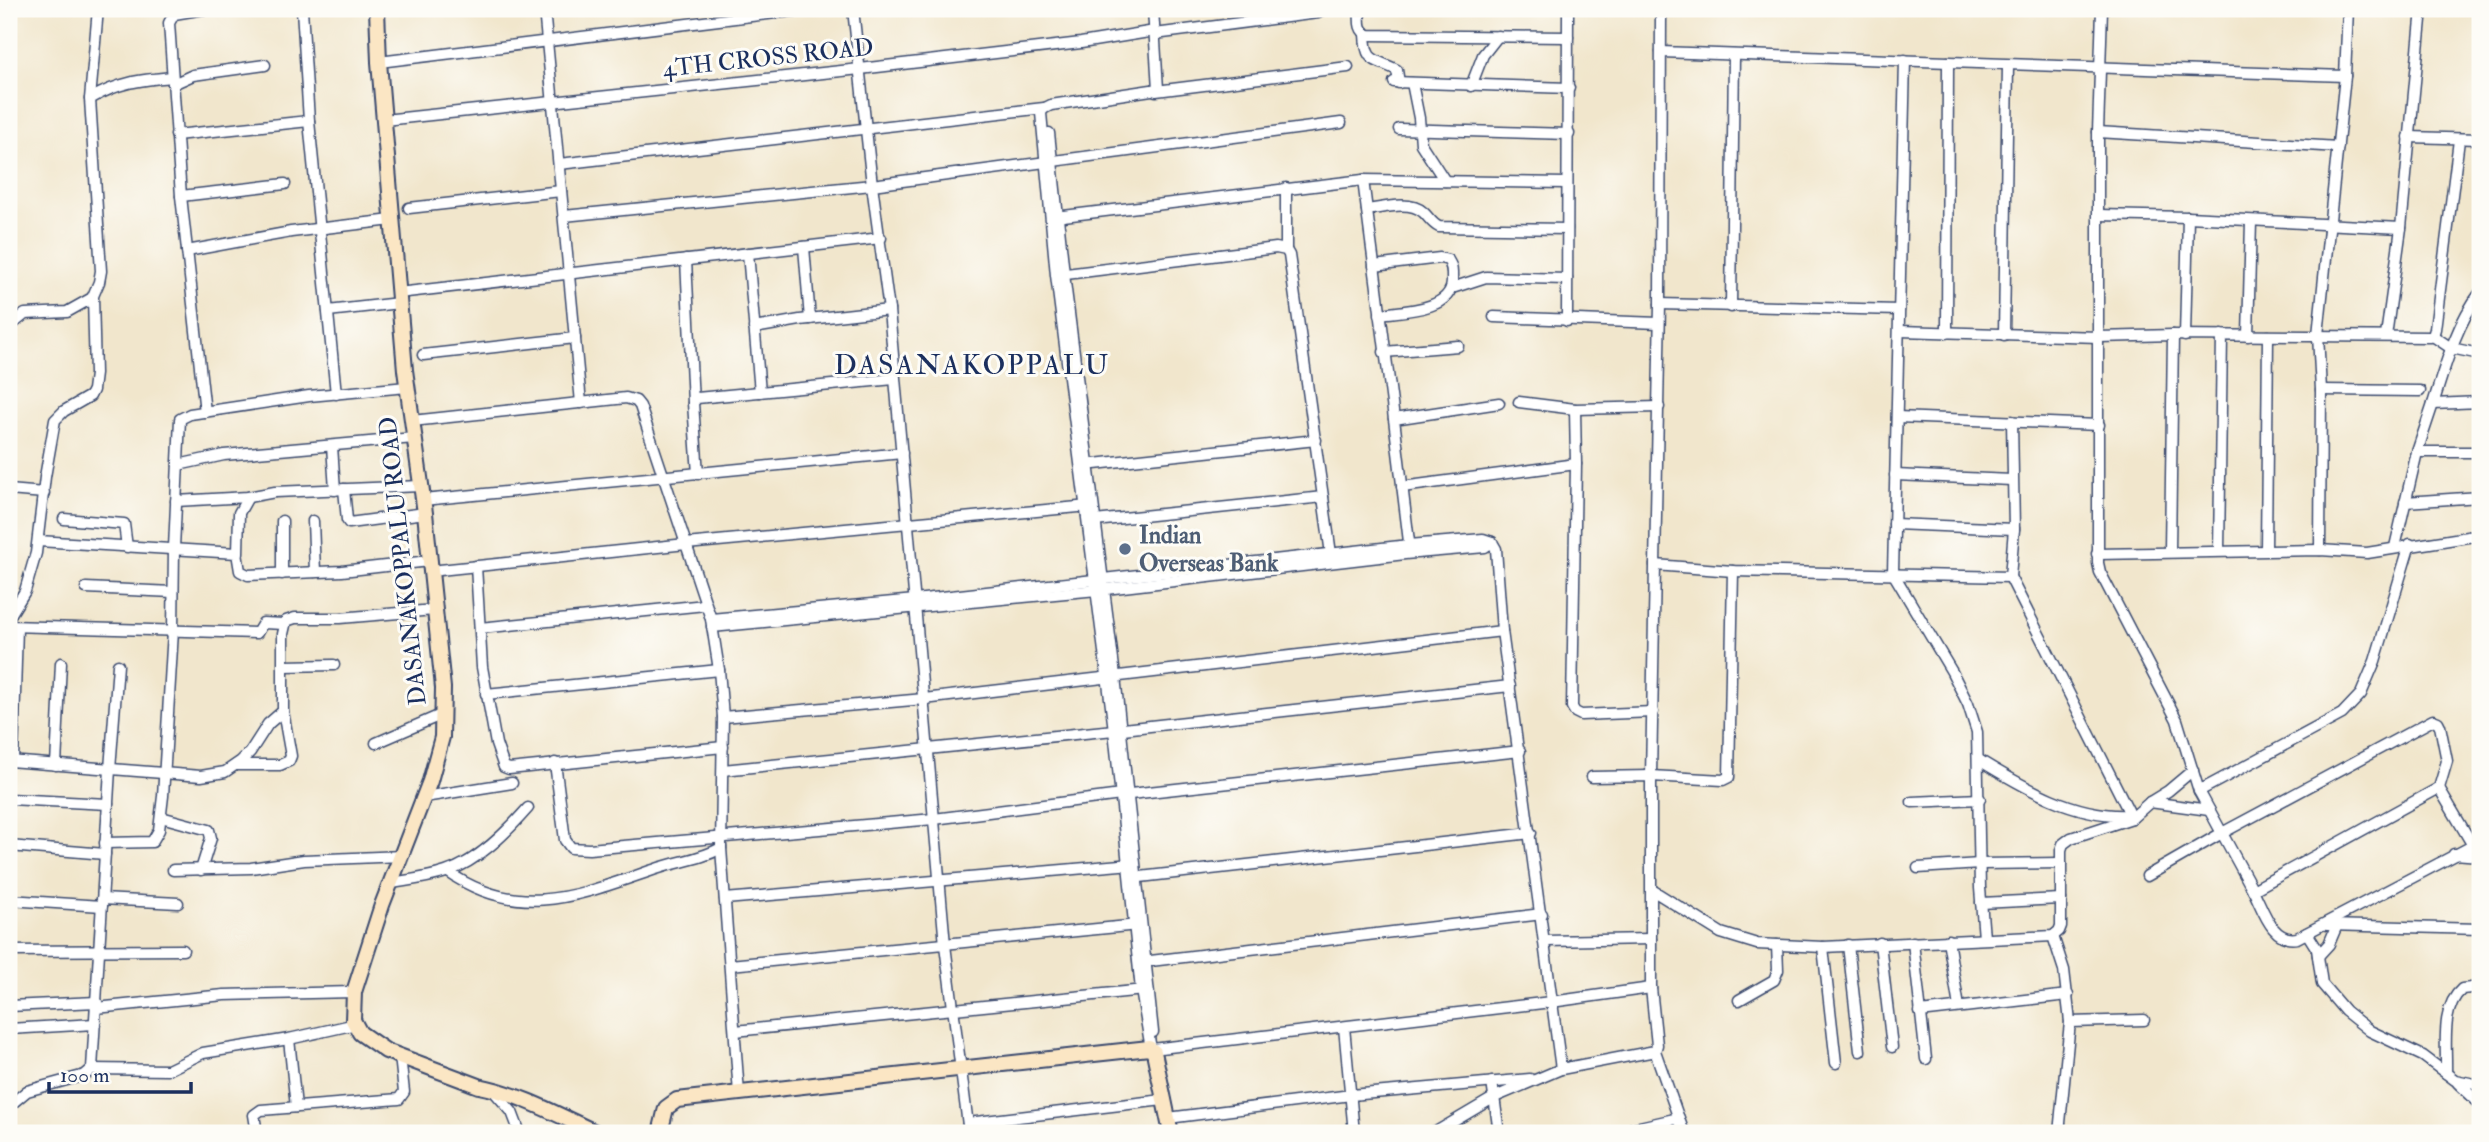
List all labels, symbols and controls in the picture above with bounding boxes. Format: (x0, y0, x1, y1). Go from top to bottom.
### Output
street label: 4TH CROSS ROAD (661, 32, 875, 84)
district label: DASANAKOPPALU (834, 348, 1110, 383)
street label: DASANAKOPPALU ROAD (372, 415, 434, 707)
place label: Indian Overseas Bank (1139, 520, 1279, 579)
marker: Indian Overseas Bank (1117, 541, 1133, 557)
scale bar (49, 1051, 191, 1095)
text: 100 m (60, 1062, 110, 1089)

